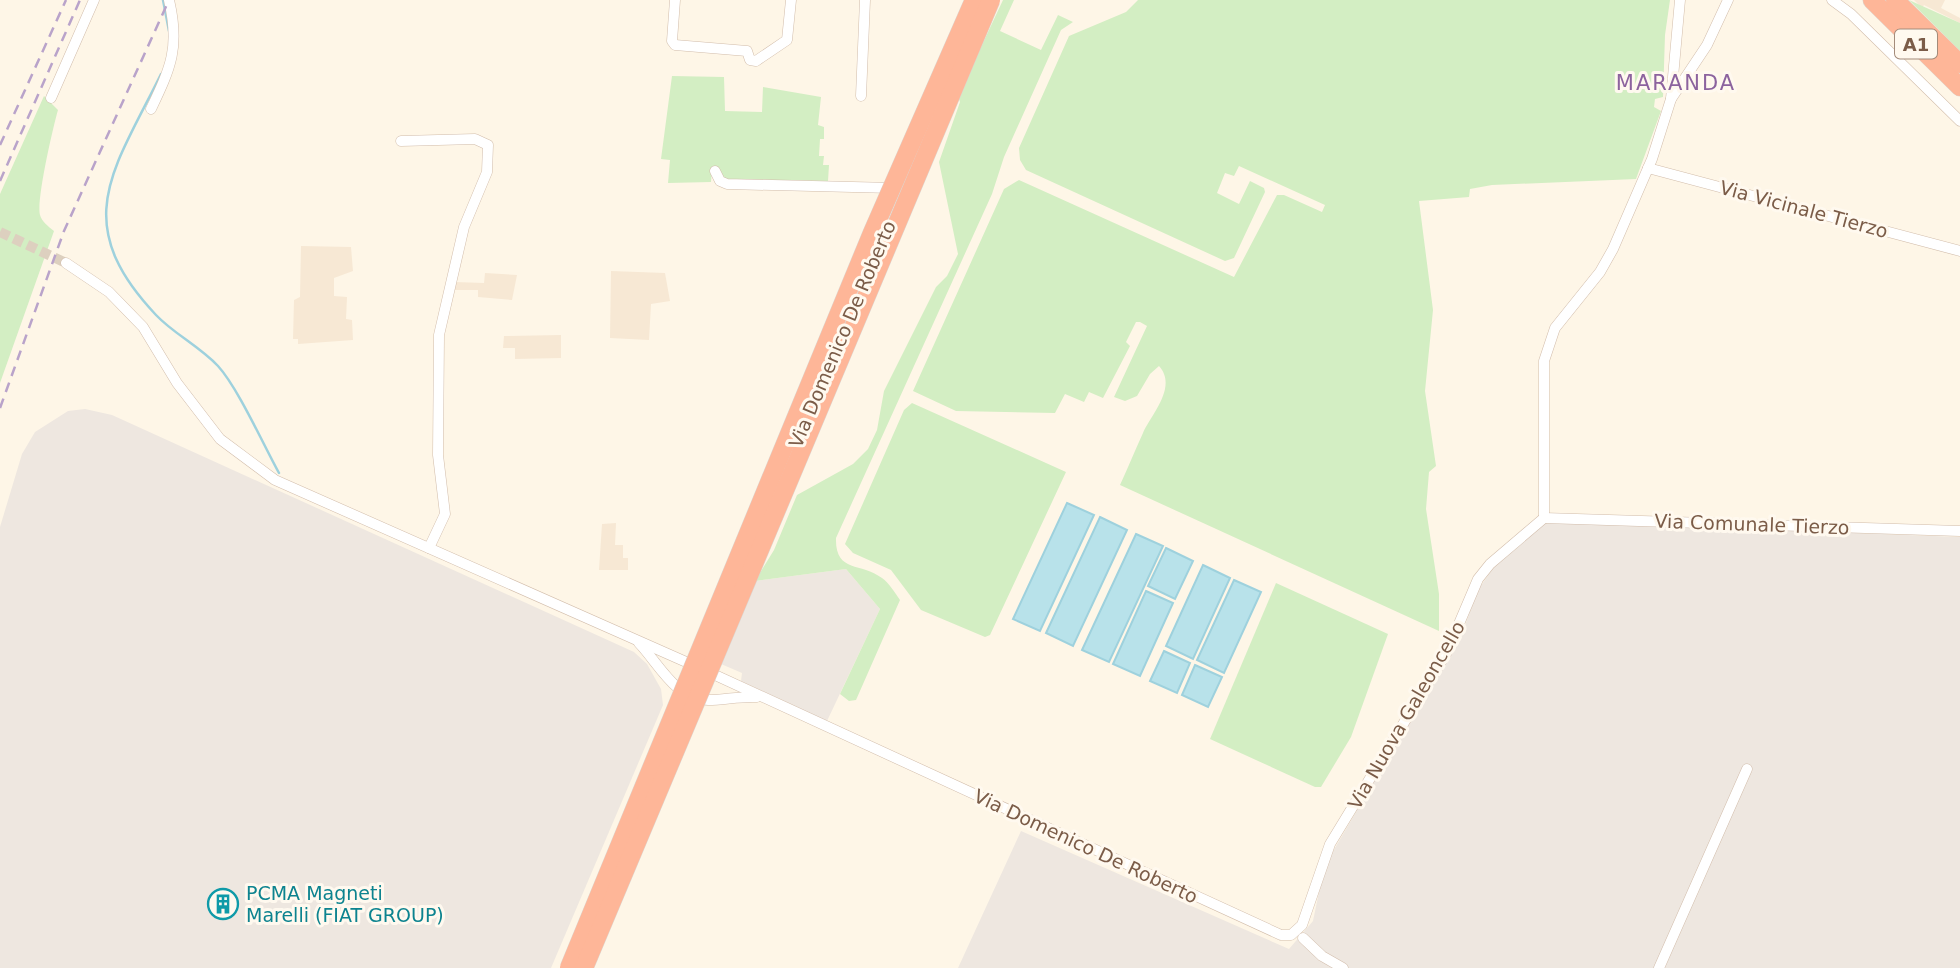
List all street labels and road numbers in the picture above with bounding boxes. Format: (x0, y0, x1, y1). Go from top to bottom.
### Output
road number: A1 (1895, 29, 1937, 58)
street label: Via Vicinale Tierzo (1717, 176, 1891, 242)
street label: Via Domenico De Roberto (784, 217, 900, 451)
street label: Via Comunale Tierzo (1654, 510, 1850, 538)
street label: Via Nuova Galeoncello (1343, 617, 1469, 813)
street label: Via Domenico De Roberto (971, 784, 1201, 908)

